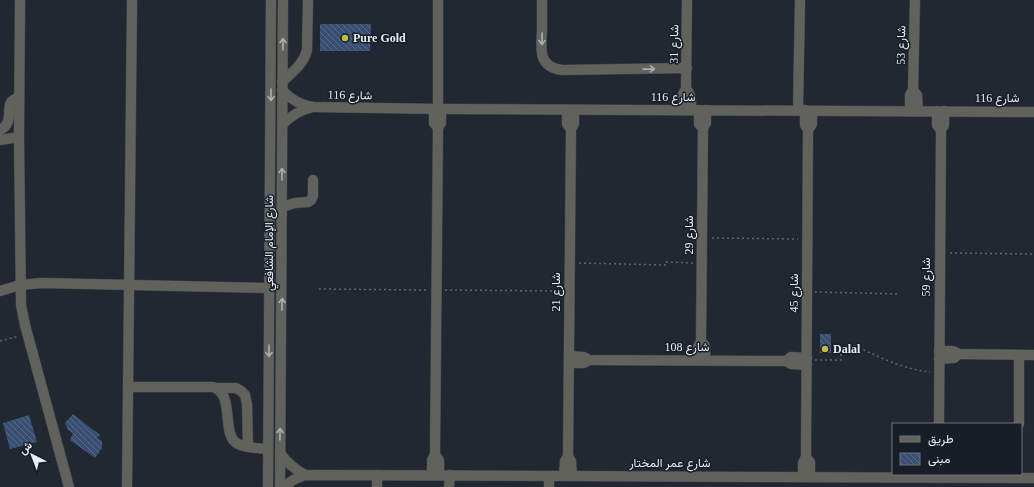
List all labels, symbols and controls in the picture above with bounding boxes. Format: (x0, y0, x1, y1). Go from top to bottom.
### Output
street label: شارع 31 (667, 24, 683, 64)
street label: شارع 53 (894, 25, 910, 65)
place label: Pure Gold (353, 31, 406, 45)
one-way arrow (538, 32, 545, 45)
marker: Pure Gold (340, 33, 350, 43)
one-way arrow (279, 38, 287, 51)
one-way arrow (642, 65, 655, 73)
one-way arrow (267, 88, 275, 101)
street label: شارع 116 (327, 88, 372, 104)
street label: شارع 116 (651, 90, 695, 106)
street label: شارع 116 (975, 91, 1019, 107)
one-way arrow (278, 168, 286, 181)
street label: شارع الإمام الشافعي (262, 195, 279, 291)
street label: شارع 29 (682, 215, 698, 255)
street label: شارع 59 (919, 257, 935, 297)
street label: شارع 21 (549, 272, 565, 312)
street label: شارع 45 (787, 273, 803, 313)
one-way arrow (278, 298, 285, 311)
street label: شارع 108 (664, 340, 710, 356)
place label: Dalal (833, 342, 861, 356)
one-way arrow (265, 344, 273, 357)
marker: Dalal (820, 344, 830, 354)
legend (892, 423, 1022, 475)
one-way arrow (276, 428, 284, 441)
text: طريق (928, 432, 954, 447)
north arrow (12, 435, 52, 475)
text: ش (16, 439, 35, 457)
text: مبنى (928, 452, 950, 467)
street label: شارع عمر المختار (628, 456, 711, 472)

